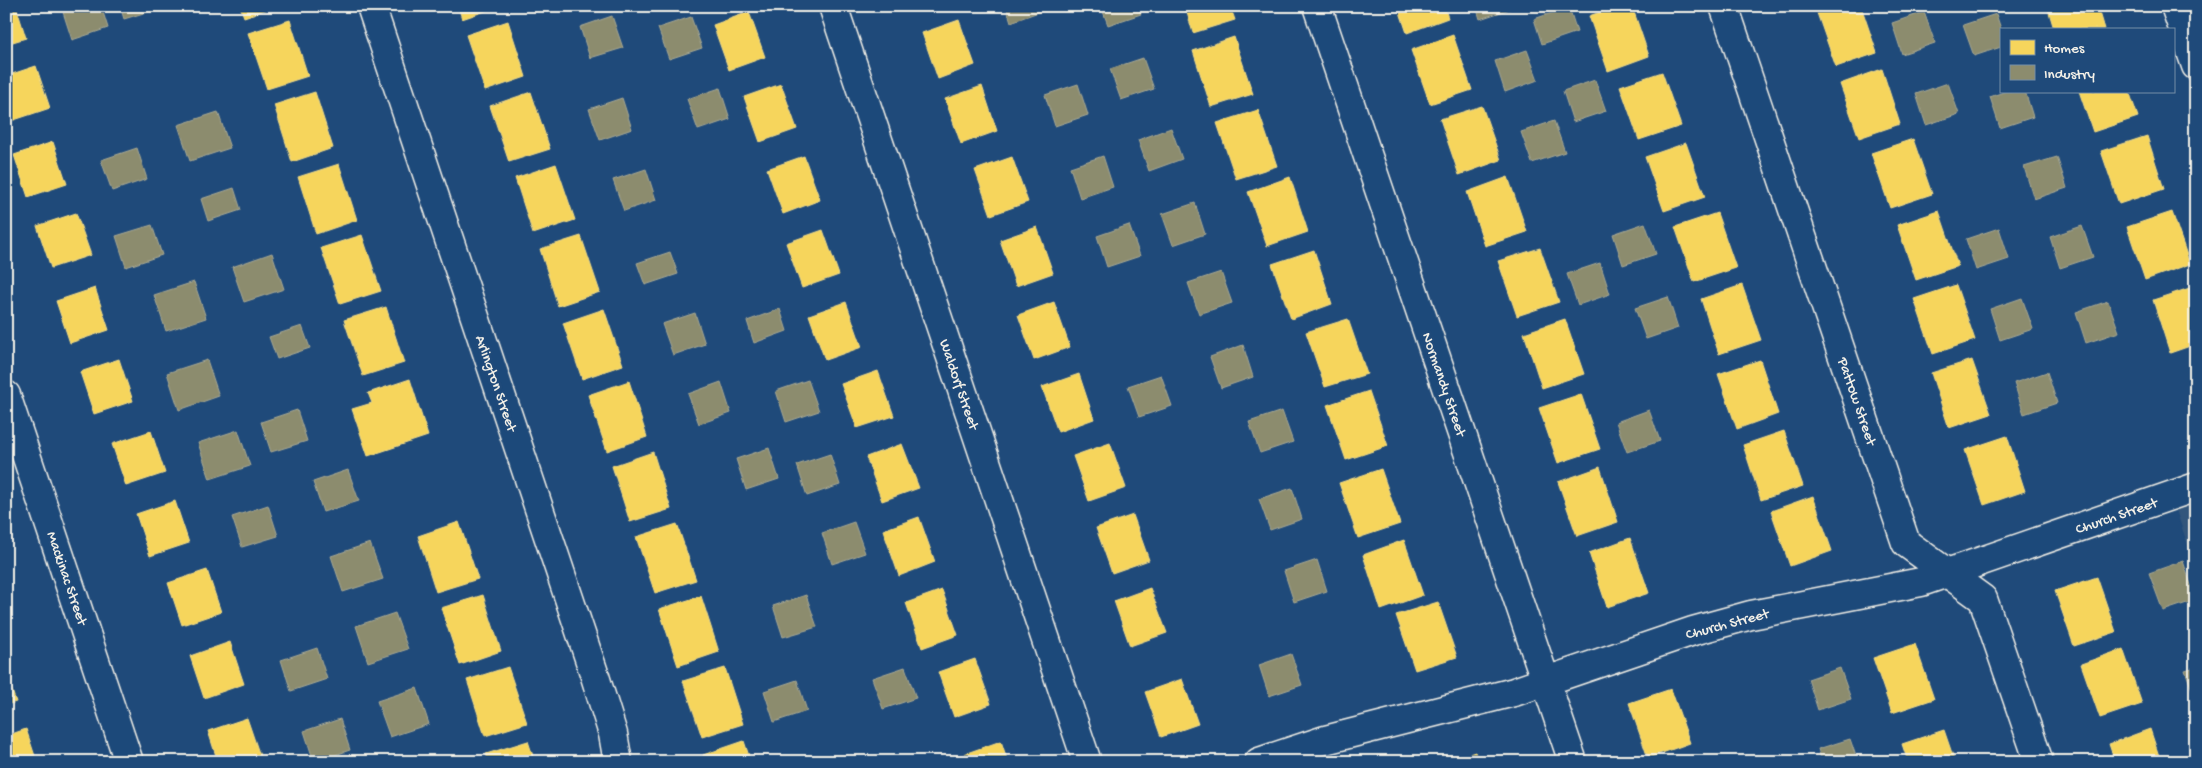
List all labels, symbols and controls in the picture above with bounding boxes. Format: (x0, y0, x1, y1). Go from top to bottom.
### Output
legend (2000, 28, 2174, 92)
text: Homes (2044, 40, 2085, 58)
text: Industry (2044, 66, 2096, 84)
street label: Normandy Street (1417, 330, 1470, 441)
street label: Arlington Street (470, 333, 521, 436)
street label: Waldorf Street (934, 337, 983, 434)
street label: Pattow Street (1832, 354, 1880, 450)
street label: Church Street (2073, 494, 2162, 539)
street label: Mackinac Street (42, 529, 91, 630)
street label: Church Street (1684, 605, 1773, 645)

